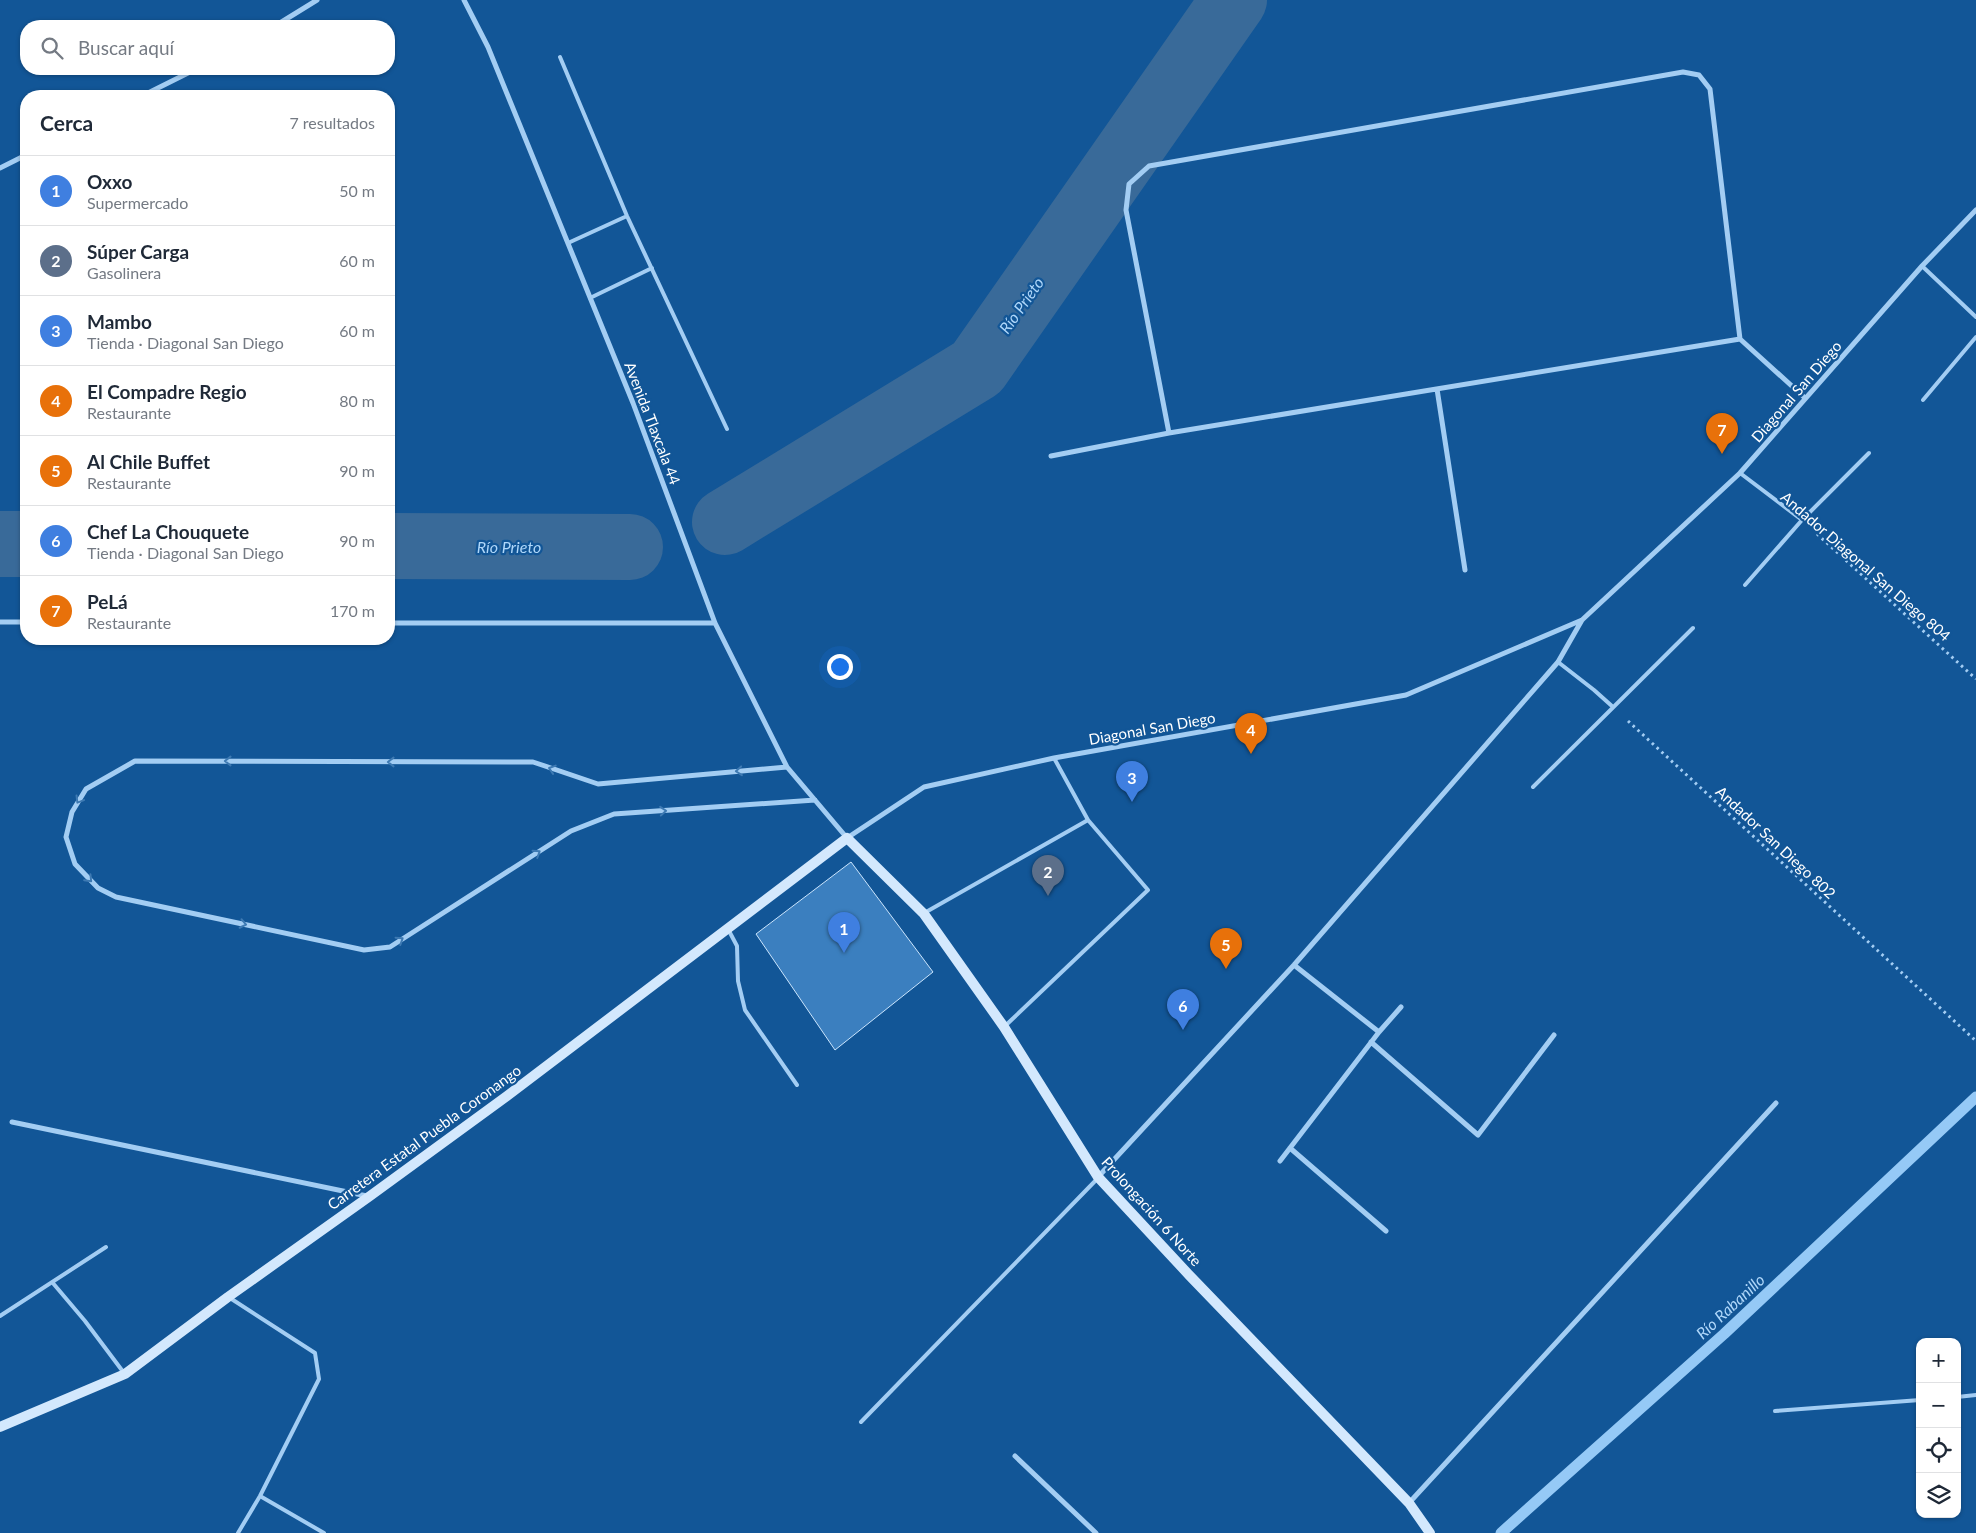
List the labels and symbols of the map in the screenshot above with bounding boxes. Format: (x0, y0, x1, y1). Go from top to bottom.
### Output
water label: Río Prieto (995, 273, 1047, 337)
street label: Diagonal San Diego (1747, 337, 1845, 445)
street label: Avenida Tlaxcala 44 (621, 359, 685, 487)
pin: 7 (1706, 413, 1738, 454)
street label: Andador Diagonal San Diego 804 (1778, 488, 1955, 645)
water label: Río Prieto (477, 537, 541, 556)
your location (827, 654, 853, 680)
street label: Diagonal San Diego (1087, 708, 1217, 748)
pin: 4 (1235, 713, 1267, 754)
one-way arrow (224, 756, 232, 766)
one-way arrow (386, 757, 394, 767)
pin: 3 (1116, 761, 1148, 802)
one-way arrow (548, 764, 557, 774)
one-way arrow (734, 766, 742, 777)
street label: Andador San Diego 802 (1713, 782, 1839, 902)
one-way arrow (76, 795, 86, 804)
one-way arrow (659, 806, 667, 817)
one-way arrow (532, 849, 541, 859)
pin: 2 (1032, 855, 1064, 896)
one-way arrow (83, 873, 92, 882)
pin: 1 (828, 912, 860, 953)
one-way arrow (238, 918, 247, 929)
pin: 5 (1210, 928, 1242, 969)
one-way arrow (395, 937, 404, 947)
pin: 6 (1167, 989, 1199, 1030)
street label: Carretera Estatal Puebla Coronango (324, 1061, 524, 1213)
street label: Prolongación 6 Norte (1098, 1153, 1206, 1269)
water label: Río Rabanillo (1692, 1270, 1768, 1342)

